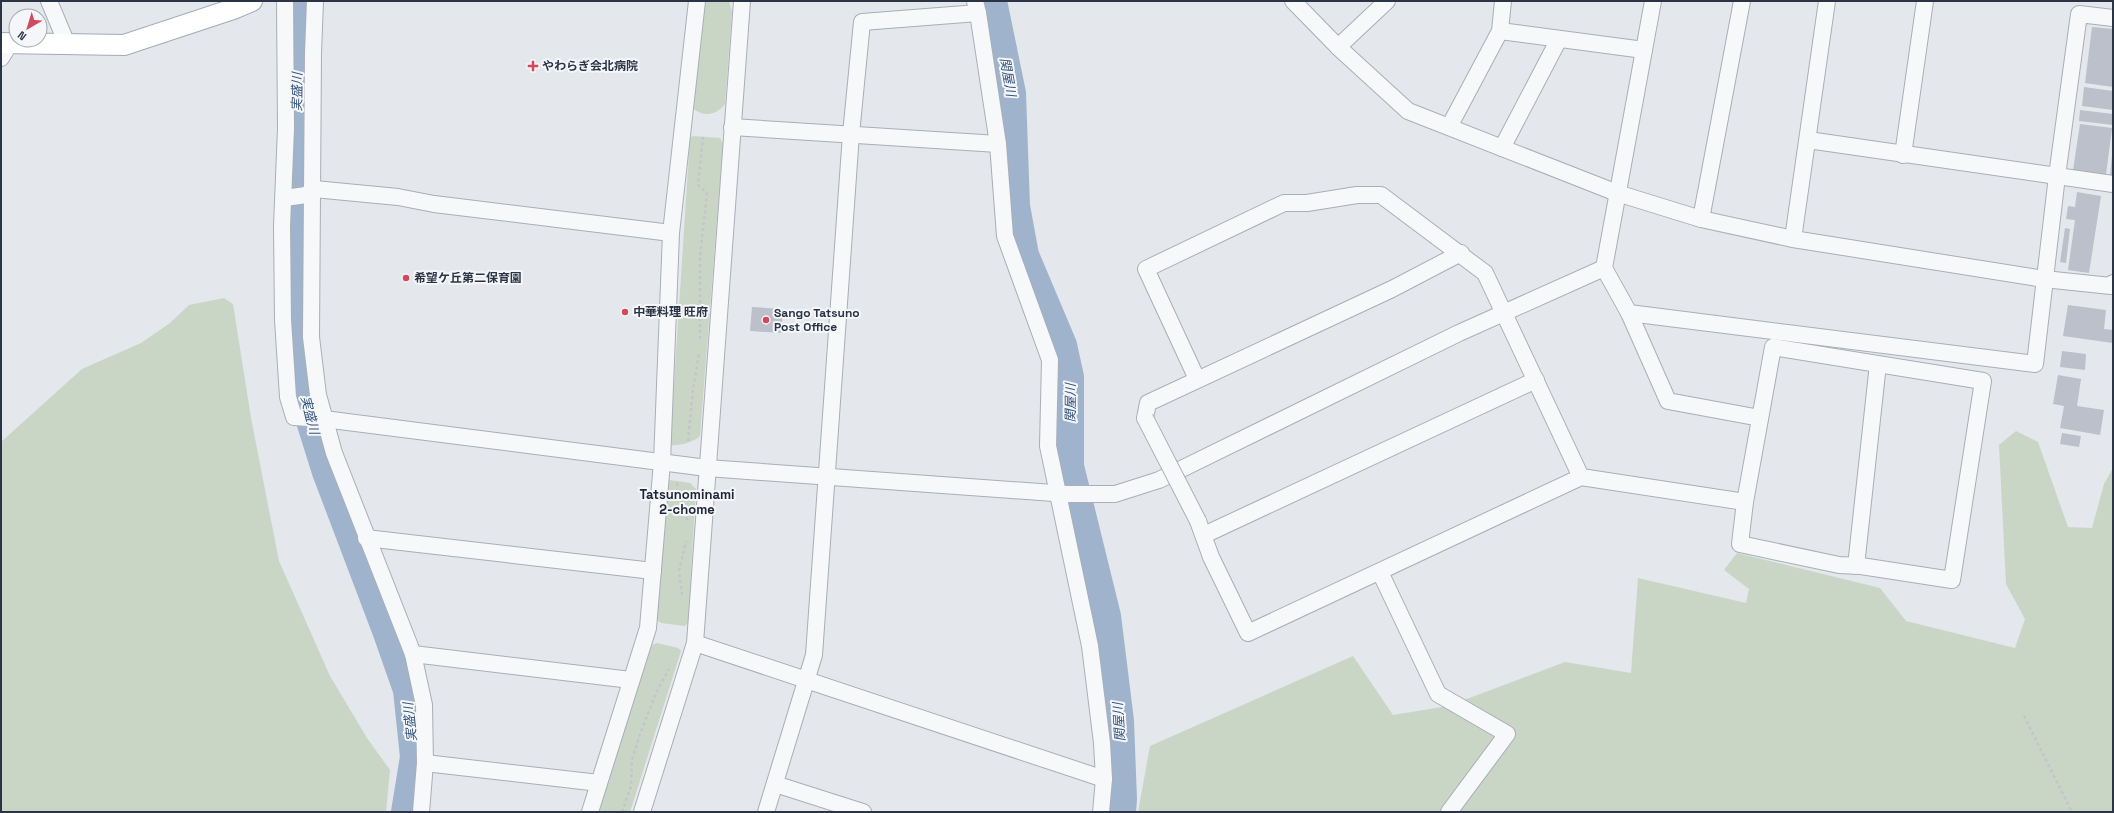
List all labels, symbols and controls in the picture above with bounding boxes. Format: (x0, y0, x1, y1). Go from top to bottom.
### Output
north arrow (8, 8, 48, 48)
text: N (15, 28, 29, 44)
water label: 関屋川 (996, 56, 1020, 100)
place label: やわらぎ会北病院 (542, 58, 638, 74)
marker: やわらぎ会北病院 (527, 60, 539, 72)
water label: 実盛川 (288, 70, 306, 112)
place label: 希望ケ丘第二保育園 (414, 270, 522, 286)
marker: 希望ケ丘第二保育園 (401, 273, 411, 283)
place label: 中華料理 旺府 (633, 304, 708, 320)
place label: Sango Tatsuno Post Office (774, 305, 860, 335)
marker: 中華料理 旺府 (620, 307, 630, 317)
marker: Sango Tatsuno Post Office (761, 315, 771, 325)
water label: 関屋川 (1062, 382, 1079, 423)
water label: 実盛川 (297, 394, 323, 438)
district label: Tatsunominami 2-chome (640, 486, 734, 518)
water label: 実盛川 (399, 700, 420, 742)
water label: 関屋川 (1109, 700, 1129, 742)

